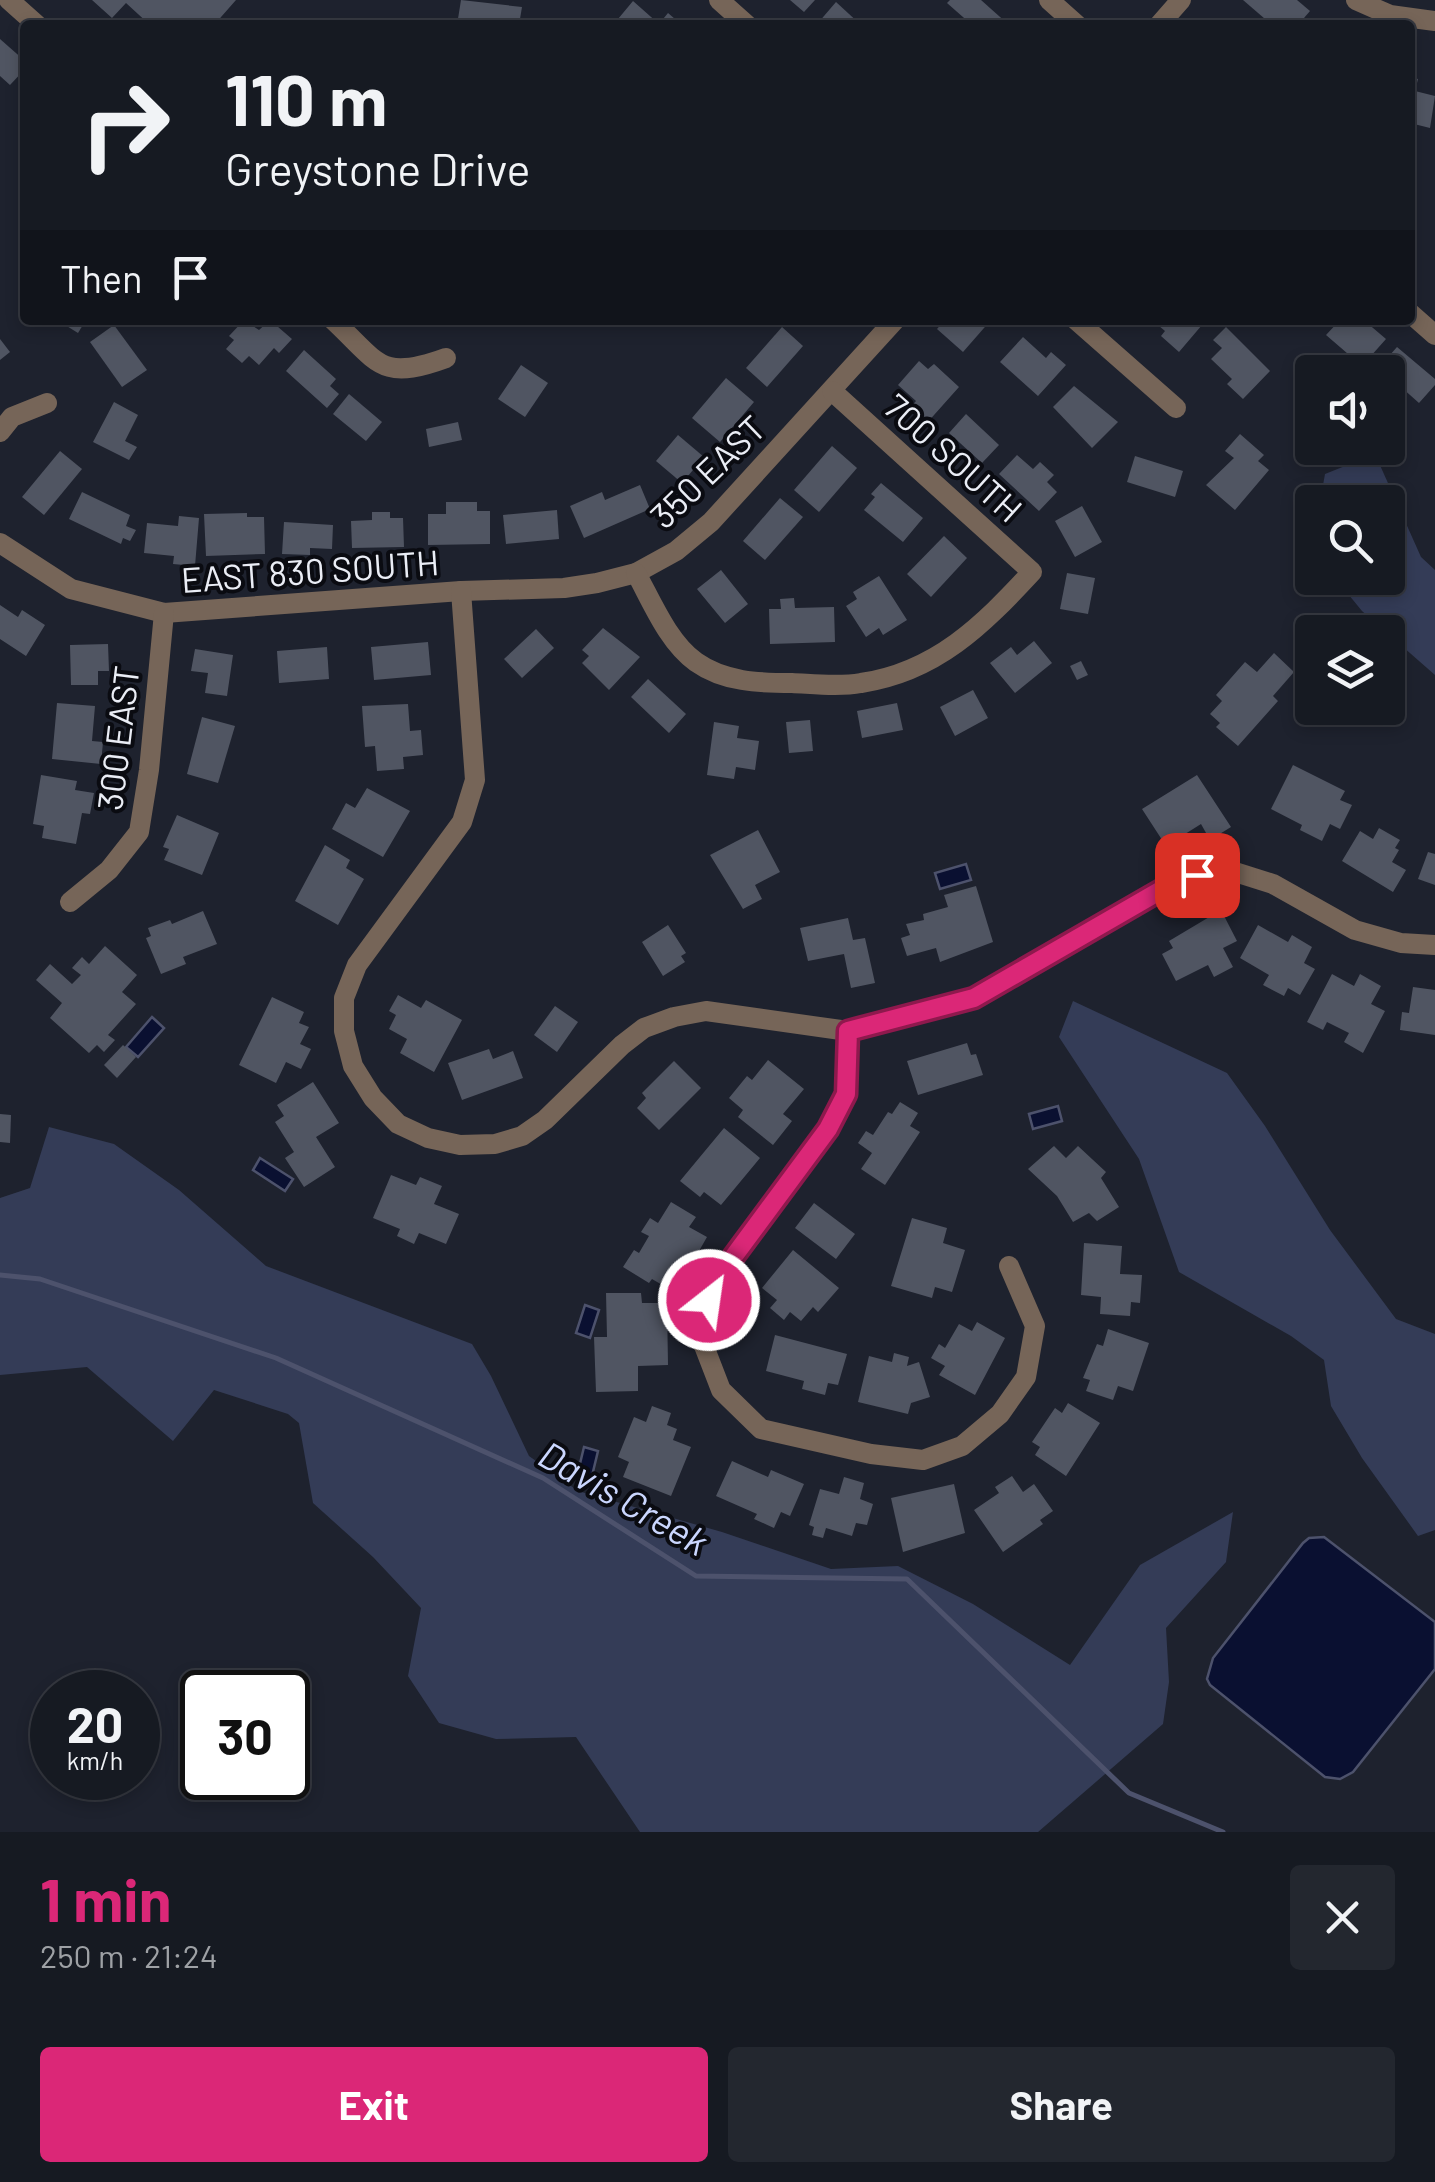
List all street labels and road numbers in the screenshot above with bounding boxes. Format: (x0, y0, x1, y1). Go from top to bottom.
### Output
street label: 700 SOUTH (876, 384, 1032, 530)
street label: 350 EAST (641, 406, 773, 536)
street label: EAST 830 SOUTH (180, 540, 440, 600)
street label: 300 EAST (87, 663, 147, 813)

